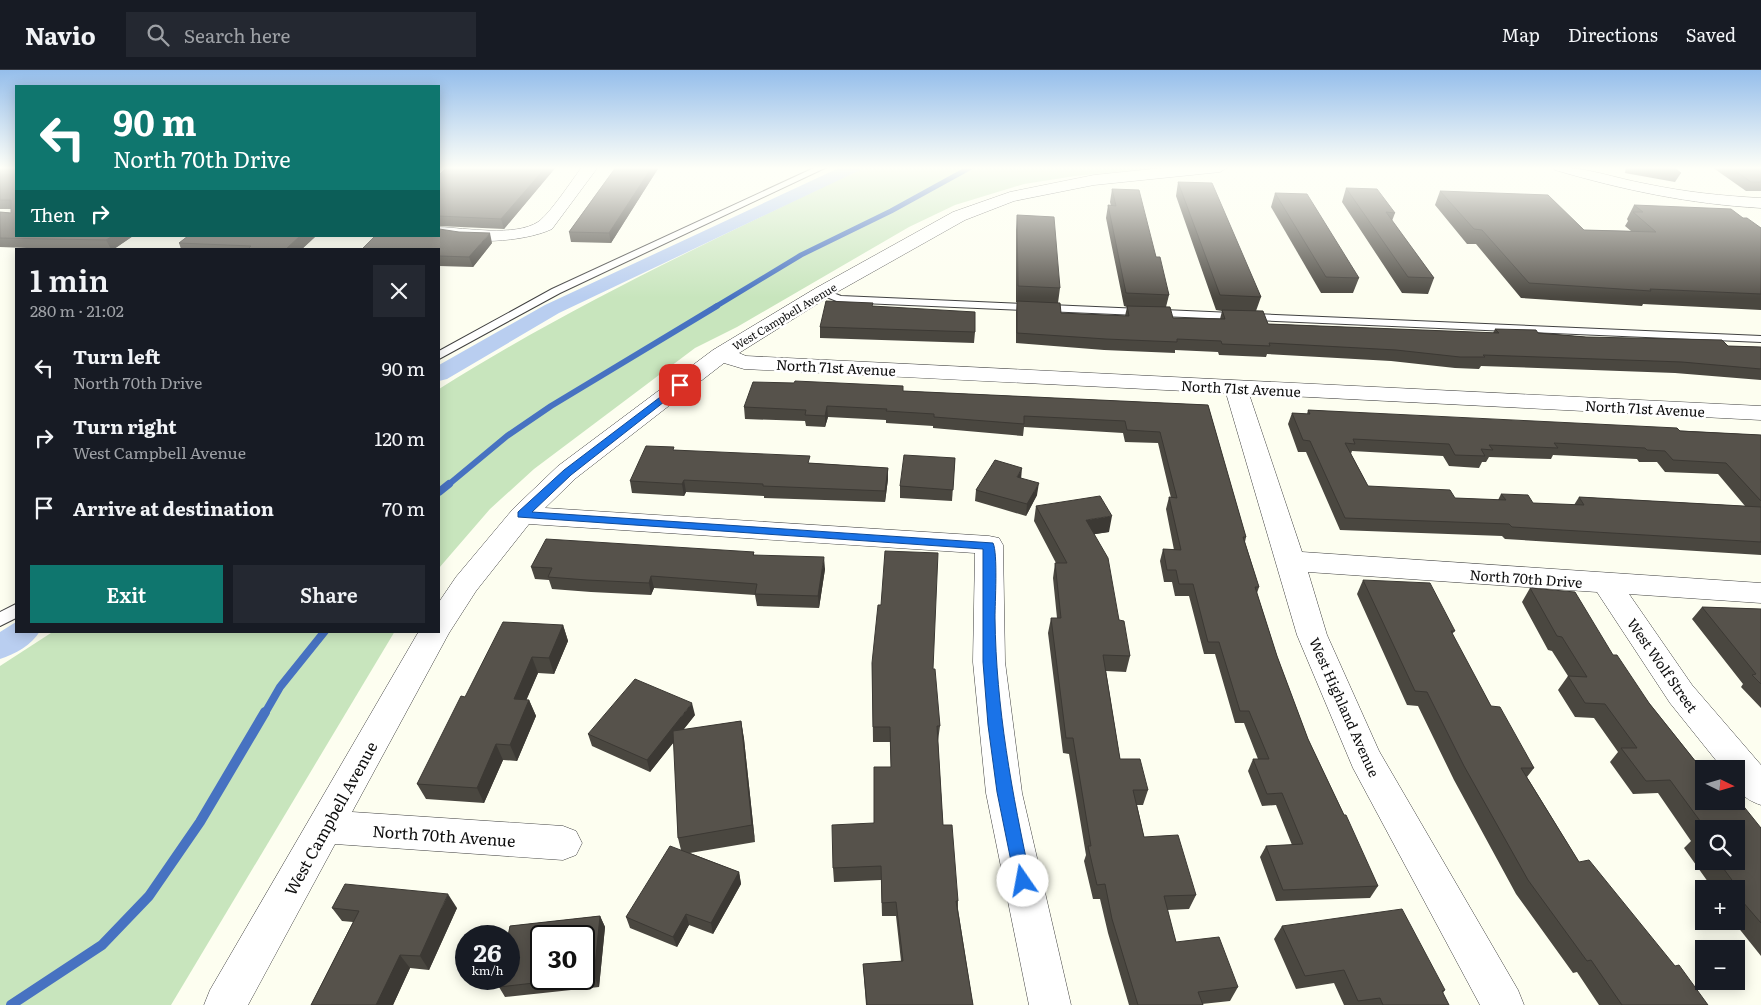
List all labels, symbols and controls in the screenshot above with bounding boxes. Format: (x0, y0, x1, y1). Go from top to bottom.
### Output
search box (126, 12, 476, 57)
text: Navio (25, 17, 96, 52)
icon: search (144, 21, 172, 49)
text: Search here (184, 21, 290, 49)
text: Map (1502, 21, 1540, 48)
text: Directions (1568, 21, 1658, 48)
text: Saved (1686, 21, 1736, 48)
text: 90 m (113, 95, 197, 147)
icon: left (30, 105, 95, 170)
text: North 70th Drive (113, 142, 291, 175)
text: Then (30, 200, 76, 228)
icon: right (86, 200, 114, 228)
text: 1 min (30, 257, 109, 301)
button: close (373, 265, 425, 317)
street label: West Campbell Avenue (729, 278, 839, 353)
text: 280 m · 21:02 (30, 298, 124, 322)
text: Turn left (73, 342, 160, 370)
icon: left (30, 354, 58, 382)
text: 90 m (382, 354, 425, 382)
street label: North 71st Avenue (776, 354, 896, 380)
pin (659, 364, 701, 406)
text: North 70th Drive (73, 370, 202, 394)
icon: arrive (666, 371, 694, 399)
street label: North 71st Avenue (1181, 375, 1301, 401)
street label: North 71st Avenue (1585, 395, 1705, 421)
text: Turn right (73, 412, 177, 440)
icon: right (30, 424, 58, 452)
text: 120 m (374, 424, 425, 452)
text: West Campbell Avenue (73, 440, 246, 464)
icon: arrive (30, 494, 58, 522)
text: Arrive at destination (73, 494, 274, 522)
text: 70 m (382, 494, 425, 522)
street label: North 70th Drive (1469, 564, 1583, 592)
button: Exit (30, 565, 223, 623)
button: Share (233, 565, 425, 623)
street label: West Wolf Street (1623, 614, 1703, 716)
street label: West Highland Avenue (1305, 634, 1385, 780)
street label: West Campbell Avenue (278, 737, 382, 899)
north arrow (1695, 760, 1745, 810)
map controls (1695, 760, 1745, 990)
street label: North 70th Avenue (372, 818, 516, 852)
button: search (1695, 820, 1745, 870)
position arrow (996, 854, 1048, 906)
button: + (1695, 880, 1745, 930)
speed limit sign: 30 (530, 925, 595, 990)
text: 26 (473, 933, 502, 970)
button: − (1695, 940, 1745, 990)
text: km/h (472, 961, 503, 979)

